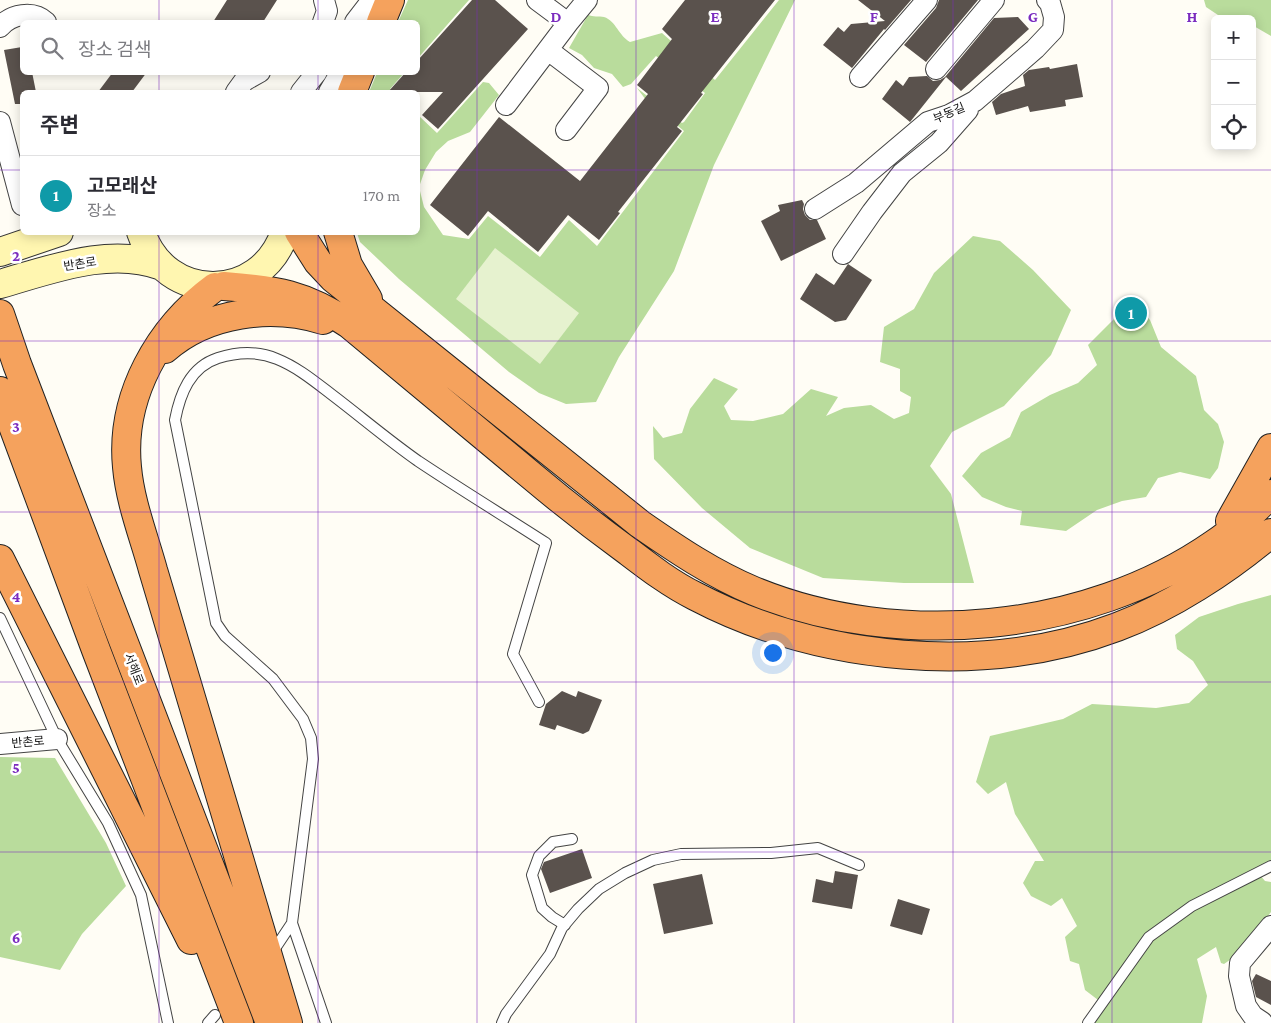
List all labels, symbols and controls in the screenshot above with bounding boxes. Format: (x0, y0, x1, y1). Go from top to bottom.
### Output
text: D (550, 8, 562, 25)
text: E (710, 8, 720, 25)
text: F (870, 8, 879, 25)
text: G (1028, 8, 1038, 25)
text: H (1187, 8, 1198, 25)
map controls (1211, 15, 1256, 150)
button: + (1211, 15, 1256, 60)
search box (20, 20, 420, 75)
icon: search (38, 34, 66, 62)
text: 장소 검색 (78, 39, 151, 60)
button: − (1211, 60, 1256, 105)
street label: 부동길 (931, 100, 967, 126)
button: locate (1211, 105, 1256, 150)
text: 주변 (40, 113, 79, 137)
text: 고모래산 (87, 175, 157, 196)
text: 1 (53, 187, 59, 204)
text: 170 m (363, 187, 400, 204)
text: 장소 (87, 202, 116, 219)
text: 2 (12, 247, 20, 264)
street label: 반촌로 (63, 254, 97, 274)
pin: 1 (1115, 294, 1147, 332)
text: 3 (12, 418, 20, 435)
text: 4 (12, 588, 21, 605)
your location (760, 640, 786, 666)
street label: 서해로 (122, 651, 146, 687)
street label: 반촌로 (11, 734, 45, 750)
text: 5 (12, 759, 20, 776)
text: 6 (12, 929, 20, 946)

